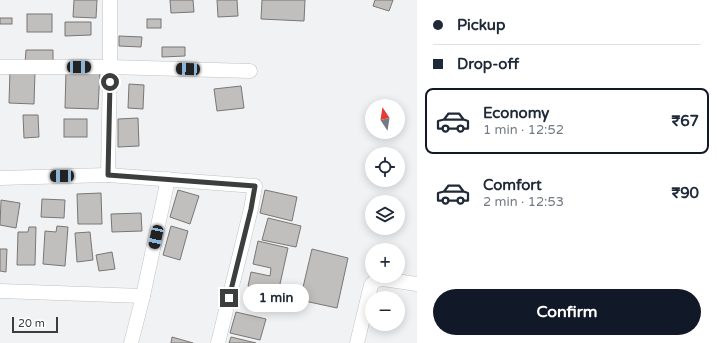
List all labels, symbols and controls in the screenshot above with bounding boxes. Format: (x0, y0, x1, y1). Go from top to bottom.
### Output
text: Pickup (457, 16, 505, 34)
text: Drop-off (457, 55, 519, 73)
car (67, 61, 91, 73)
car (176, 63, 200, 75)
route start (101, 73, 119, 91)
north arrow (365, 99, 405, 139)
map controls (365, 99, 405, 331)
icon: car (435, 103, 471, 139)
text: Economy (483, 104, 549, 122)
text: ₹67 (671, 112, 699, 130)
text: 1 min · 12:52 (483, 122, 564, 138)
button: locate (365, 147, 405, 187)
car (50, 170, 74, 182)
icon: car (435, 175, 471, 211)
text: Comfort (483, 176, 542, 194)
text: ₹90 (671, 184, 699, 202)
text: 2 min · 12:53 (483, 194, 564, 210)
button: layers (365, 195, 405, 235)
car (148, 224, 164, 250)
button: + (365, 243, 405, 283)
callout: 1 min (243, 284, 309, 312)
route end (220, 289, 238, 307)
button: Confirm (433, 289, 701, 335)
text: 1 min (259, 290, 293, 306)
button: − (365, 291, 405, 331)
scale bar (12, 315, 58, 334)
text: 20 m (18, 317, 45, 330)

